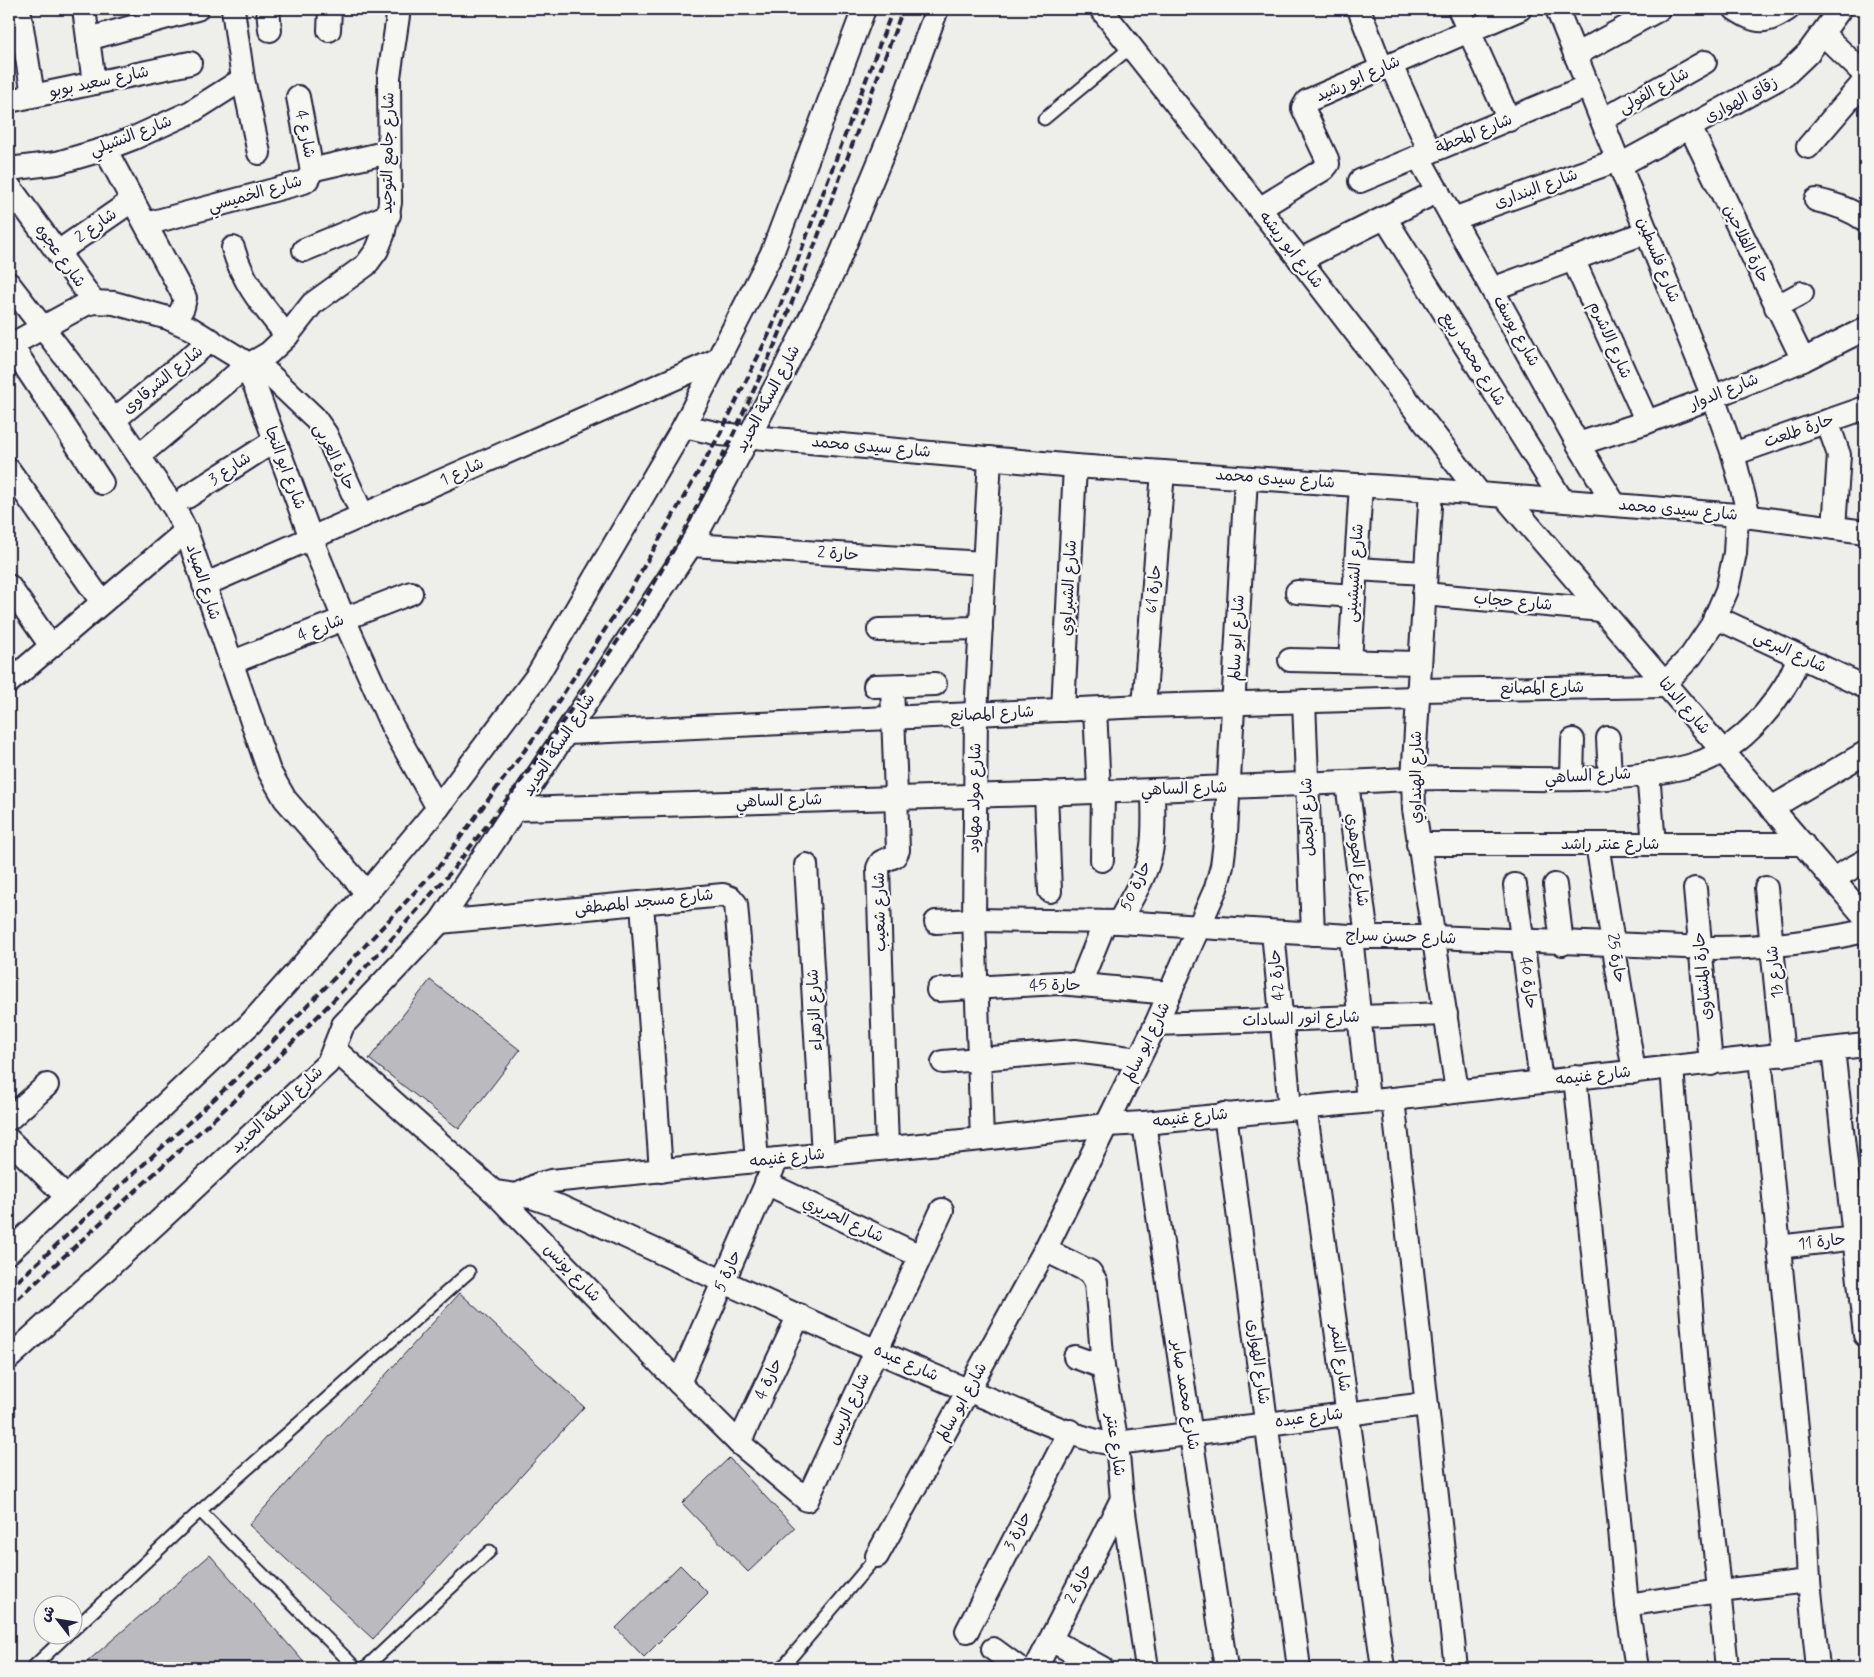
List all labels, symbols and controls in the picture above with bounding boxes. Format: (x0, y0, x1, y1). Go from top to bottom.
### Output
street label: شارع ابو رشيد (1312, 51, 1404, 107)
street label: شارع سعيد بوبو (46, 61, 151, 103)
street label: شارع الفولى (1615, 63, 1693, 119)
street label: زقاق الهوارى (1701, 72, 1781, 128)
street label: شارع جامع التوحيد (376, 92, 400, 214)
street label: شارع 4 (290, 108, 320, 160)
street label: شارع المحطة (1433, 109, 1515, 159)
street label: شارع النشيلي (87, 111, 176, 164)
street label: شارع البندارى (1491, 164, 1581, 214)
street label: شارع الخميسي (206, 171, 305, 220)
street label: حارة الفلاحين (1718, 201, 1774, 287)
street label: شارع 2 (71, 204, 121, 248)
street label: شارع ابو ريشه (1254, 207, 1328, 293)
street label: شارع فلسطين (1631, 214, 1685, 306)
street label: شارع عجوه (30, 220, 90, 292)
street label: شارع يوسف (1488, 292, 1544, 370)
street label: شارع الاشرم (1583, 298, 1636, 382)
street label: شارع محمد ربيع (1436, 308, 1510, 410)
street label: شارع الشرقاوى (118, 341, 208, 419)
street label: شارع السكة الحديد (731, 342, 805, 456)
street label: شارع الدوار (1684, 369, 1762, 416)
street label: حارة طلعت (1761, 409, 1837, 453)
street label: حارة العربى (308, 420, 360, 494)
street label: شارع ابو النجا (260, 424, 310, 512)
street label: شارع سيدى محمد (810, 431, 932, 463)
street label: شارع 3 (205, 448, 255, 490)
street label: شارع 1 (437, 453, 487, 491)
street label: شارع سيدى محمد (1214, 464, 1336, 494)
street label: شارع سيدى محمد (1617, 494, 1739, 526)
street label: شارع الشيشينى (1341, 523, 1369, 623)
street label: شارع الشبراوي (1056, 539, 1082, 637)
street label: شارع الصياد (181, 541, 225, 623)
street label: حارة 2 (816, 542, 860, 566)
street label: حارة 61 (1141, 564, 1167, 614)
street label: شارع حجاب (1473, 588, 1553, 616)
street label: شارع ابو سالم (1224, 594, 1251, 682)
street label: شارع 4 (295, 610, 347, 646)
street label: شارع البرعى (1750, 626, 1830, 678)
street label: شارع الدلتا (1653, 673, 1715, 739)
street label: شارع المصانع (1500, 677, 1584, 699)
street label: شارع السكة الحديد (518, 689, 600, 801)
street label: شارع المصانع (949, 701, 1035, 727)
street label: شارع الهنداوي (1406, 731, 1427, 823)
street label: شارع مولد مهاود (964, 743, 986, 853)
street label: شارع الساهي (1544, 763, 1632, 792)
street label: شارع الساهي (1140, 777, 1228, 804)
street label: شارع الجمل (1296, 777, 1320, 857)
street label: شارع الساهي (735, 789, 823, 816)
street label: شارع الجوهري (1341, 812, 1373, 908)
street label: شارع عنتر راشد (1561, 834, 1659, 855)
street label: حارة 50 (1115, 858, 1157, 914)
street label: شارع شعيب (869, 872, 891, 952)
street label: شارع مسجد المصطفى (573, 884, 715, 920)
street label: شارع حسن سراج (1345, 925, 1457, 949)
street label: حارة المنشاوى (1689, 931, 1717, 1021)
street label: حارة 25 (1602, 932, 1630, 984)
street label: شارع 13 (1762, 945, 1788, 999)
street label: حارة 42 (1264, 948, 1290, 1002)
street label: حارة 40 (1514, 956, 1542, 1010)
street label: شارع الزهراء (802, 968, 828, 1052)
street label: حارة 45 (1029, 975, 1081, 996)
street label: شارع ابو سالم (1119, 998, 1176, 1086)
street label: شارع انور السادات (1242, 1006, 1360, 1032)
street label: شارع السكة الحديد (226, 1062, 328, 1158)
street label: شارع غنيمه (1554, 1062, 1632, 1090)
street label: شارع غنيمه (1151, 1104, 1229, 1132)
street label: شارع غنيمه (748, 1144, 826, 1172)
street label: شارع الحريري (799, 1192, 887, 1248)
street label: حارة 11 (1797, 1229, 1847, 1255)
street label: شارع يونس (539, 1239, 605, 1307)
street label: حارة 5 (710, 1247, 746, 1295)
street label: شارع الهوارى (1242, 1318, 1274, 1406)
street label: شارع النمر (1325, 1321, 1355, 1393)
street label: شارع محمد صابر (1166, 1336, 1204, 1452)
street label: شارع عبده (870, 1339, 942, 1387)
street label: حارة 4 (750, 1355, 788, 1403)
street label: شارع ابو سالم (932, 1359, 993, 1445)
street label: شارع الريس (823, 1369, 875, 1449)
street label: شارع عبده (1274, 1403, 1344, 1433)
street label: شارع عنتر (1100, 1410, 1130, 1478)
street label: حارة 3 (999, 1508, 1037, 1554)
street label: حارة 2 (1060, 1561, 1098, 1607)
north arrow (32, 1594, 82, 1644)
text: ش (36, 1603, 59, 1625)

